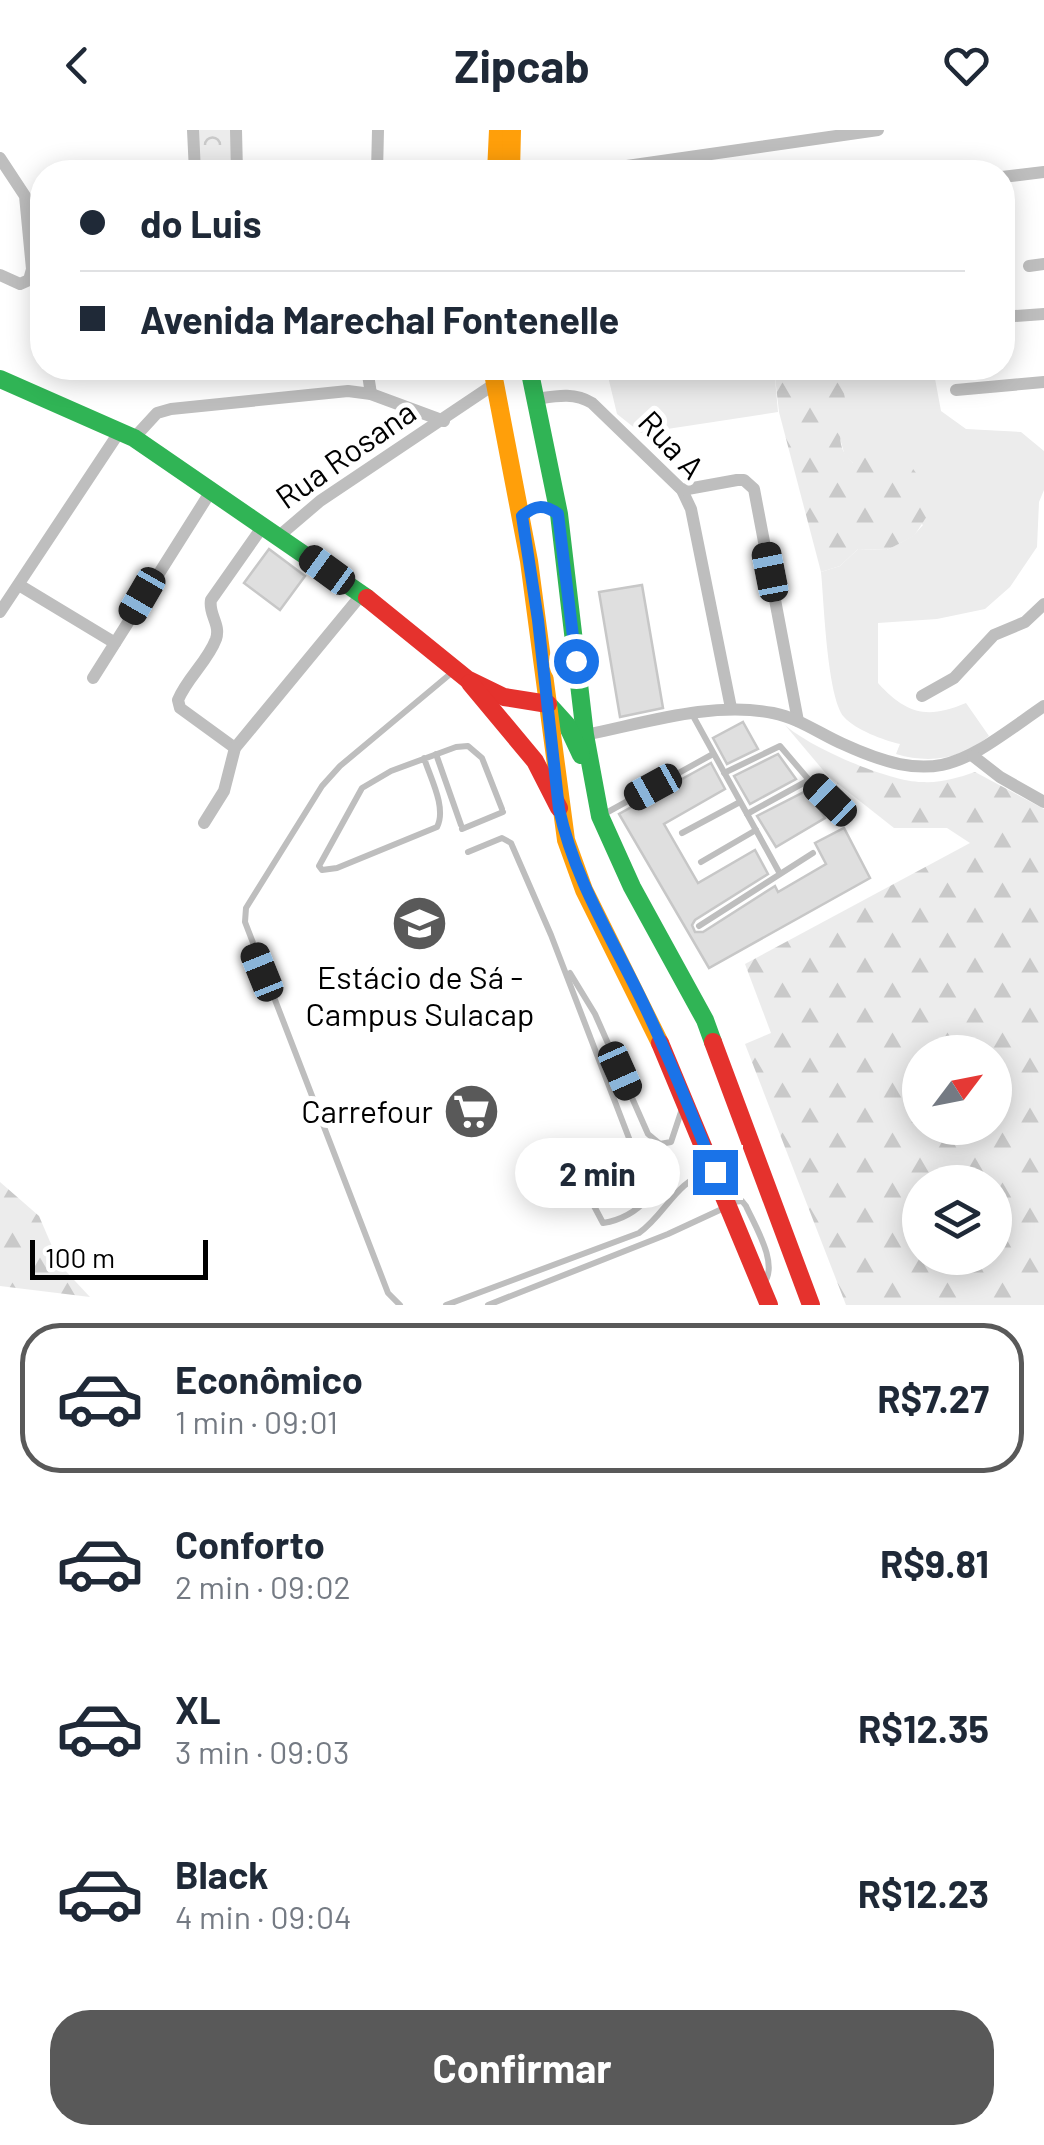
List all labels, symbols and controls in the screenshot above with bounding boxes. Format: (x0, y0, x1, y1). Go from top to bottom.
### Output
icon: back (50, 38, 105, 93)
text: Zipcab (454, 38, 590, 92)
icon: heart (939, 38, 994, 93)
text: do Luis (140, 200, 262, 246)
text: Avenida Marechal Fontenelle (140, 296, 619, 342)
street label: Rua Rosana (268, 391, 422, 515)
street label: Rua A (632, 402, 713, 485)
car (294, 540, 360, 600)
car (750, 540, 790, 604)
car (114, 563, 170, 629)
route start (554, 639, 599, 684)
car (619, 759, 687, 815)
car (798, 768, 862, 832)
school or university icon: Estácio de Sá - Campus Sulacap (390, 894, 450, 954)
car (237, 939, 287, 1005)
place label: Estácio de Sá - Campus Sulacap (306, 957, 534, 1032)
north arrow (902, 1035, 1012, 1145)
map controls (902, 1035, 1012, 1275)
car (594, 1037, 646, 1105)
supermarket icon: Carrefour (442, 1082, 502, 1142)
place label: Carrefour (301, 1091, 433, 1129)
callout: 2 min (515, 1137, 680, 1207)
route end (693, 1150, 738, 1195)
text: 2 min (559, 1154, 636, 1192)
button: layers (902, 1165, 1012, 1275)
scale bar (30, 1235, 208, 1280)
text: 100 m (45, 1240, 115, 1274)
icon: car (55, 1353, 145, 1443)
text: Econômico (175, 1356, 363, 1402)
text: R$7.27 (877, 1375, 989, 1421)
text: 1 min · 09:01 (175, 1402, 338, 1440)
icon: car (55, 1518, 145, 1608)
text: Conforto (175, 1521, 325, 1567)
text: R$9.81 (880, 1540, 989, 1586)
text: 2 min · 09:02 (175, 1567, 351, 1605)
icon: car (55, 1683, 145, 1773)
text: XL (175, 1686, 221, 1732)
text: R$12.35 (858, 1705, 989, 1751)
text: 3 min · 09:03 (175, 1732, 349, 1770)
icon: car (55, 1848, 145, 1938)
text: Black (175, 1851, 269, 1897)
text: R$12.23 (858, 1870, 989, 1916)
text: 4 min · 09:04 (175, 1897, 352, 1935)
button: Confirmar (50, 2010, 994, 2125)

